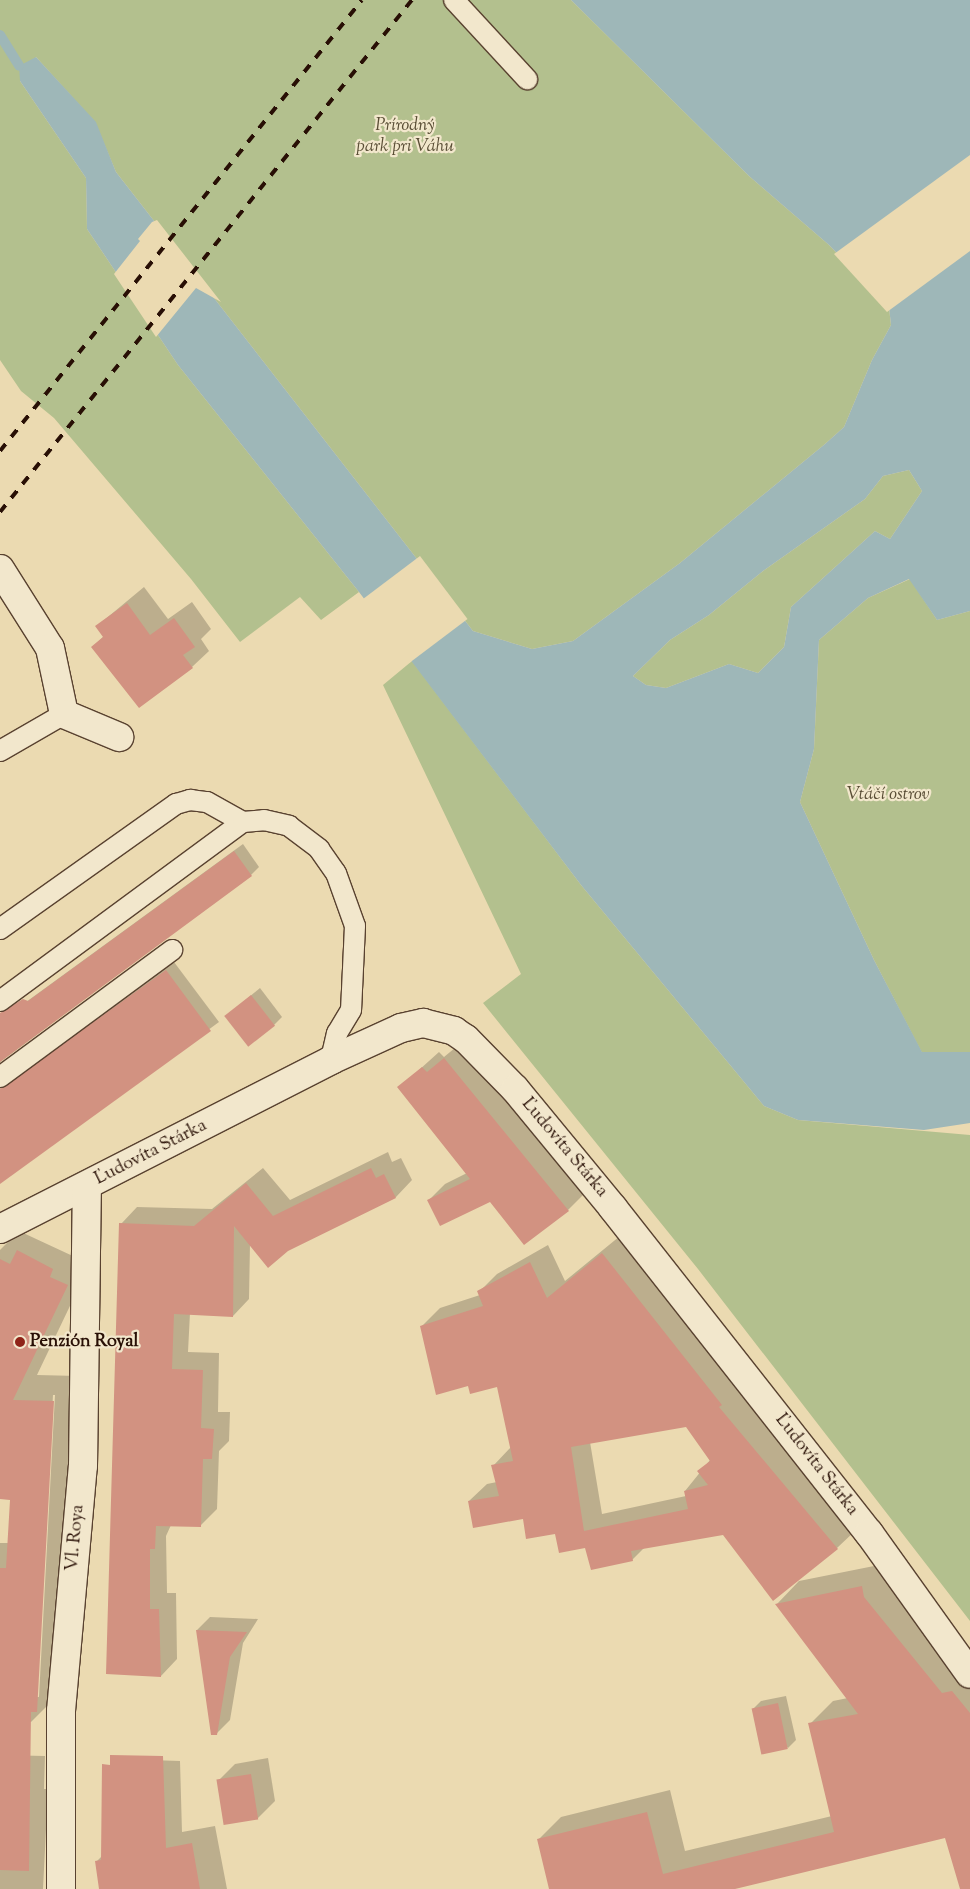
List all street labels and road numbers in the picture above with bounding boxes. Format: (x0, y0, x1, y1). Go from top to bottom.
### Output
street label: Ľudovíta Stárka (516, 1094, 612, 1202)
street label: Ľudovíta Stárka (91, 1115, 211, 1191)
street label: Ľudovíta Stárka (770, 1410, 862, 1520)
street label: Vl. Roya (62, 1504, 90, 1572)

